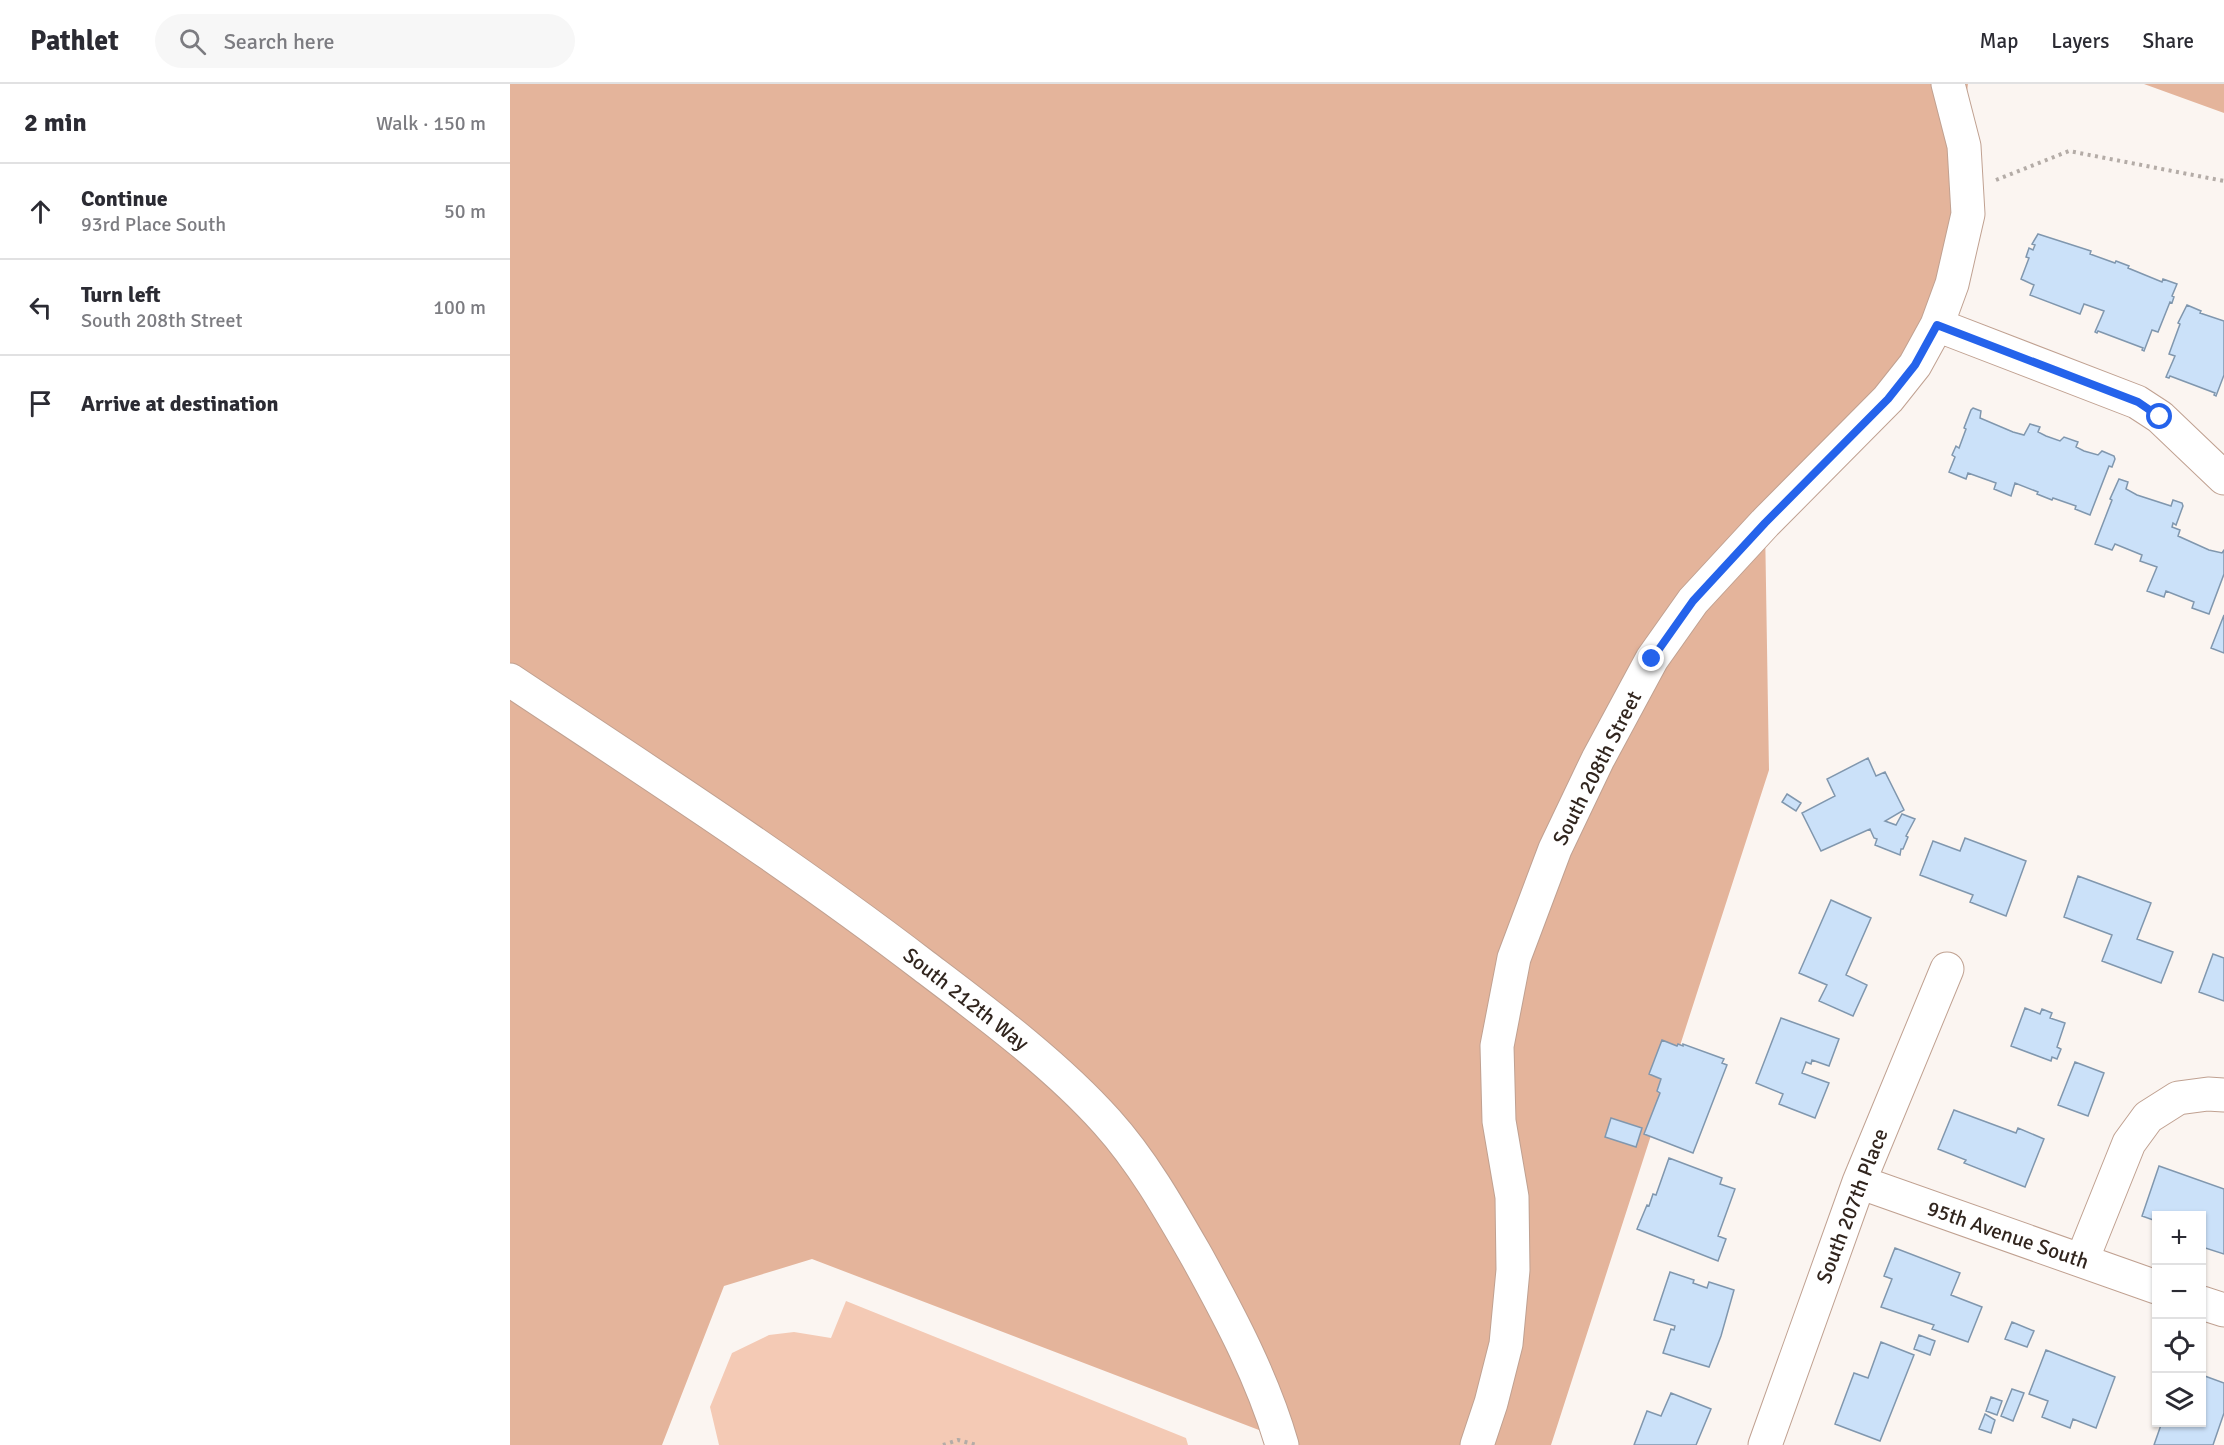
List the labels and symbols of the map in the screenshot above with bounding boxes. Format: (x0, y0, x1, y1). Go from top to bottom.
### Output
route start (2146, 403, 2172, 429)
route end (1638, 645, 1664, 671)
street label: South 208th Street (1547, 687, 1647, 849)
street label: South 212th Way (898, 942, 1034, 1056)
street label: South 207th Place (1810, 1125, 1894, 1287)
street label: 95th Avenue South (1924, 1195, 2092, 1275)

